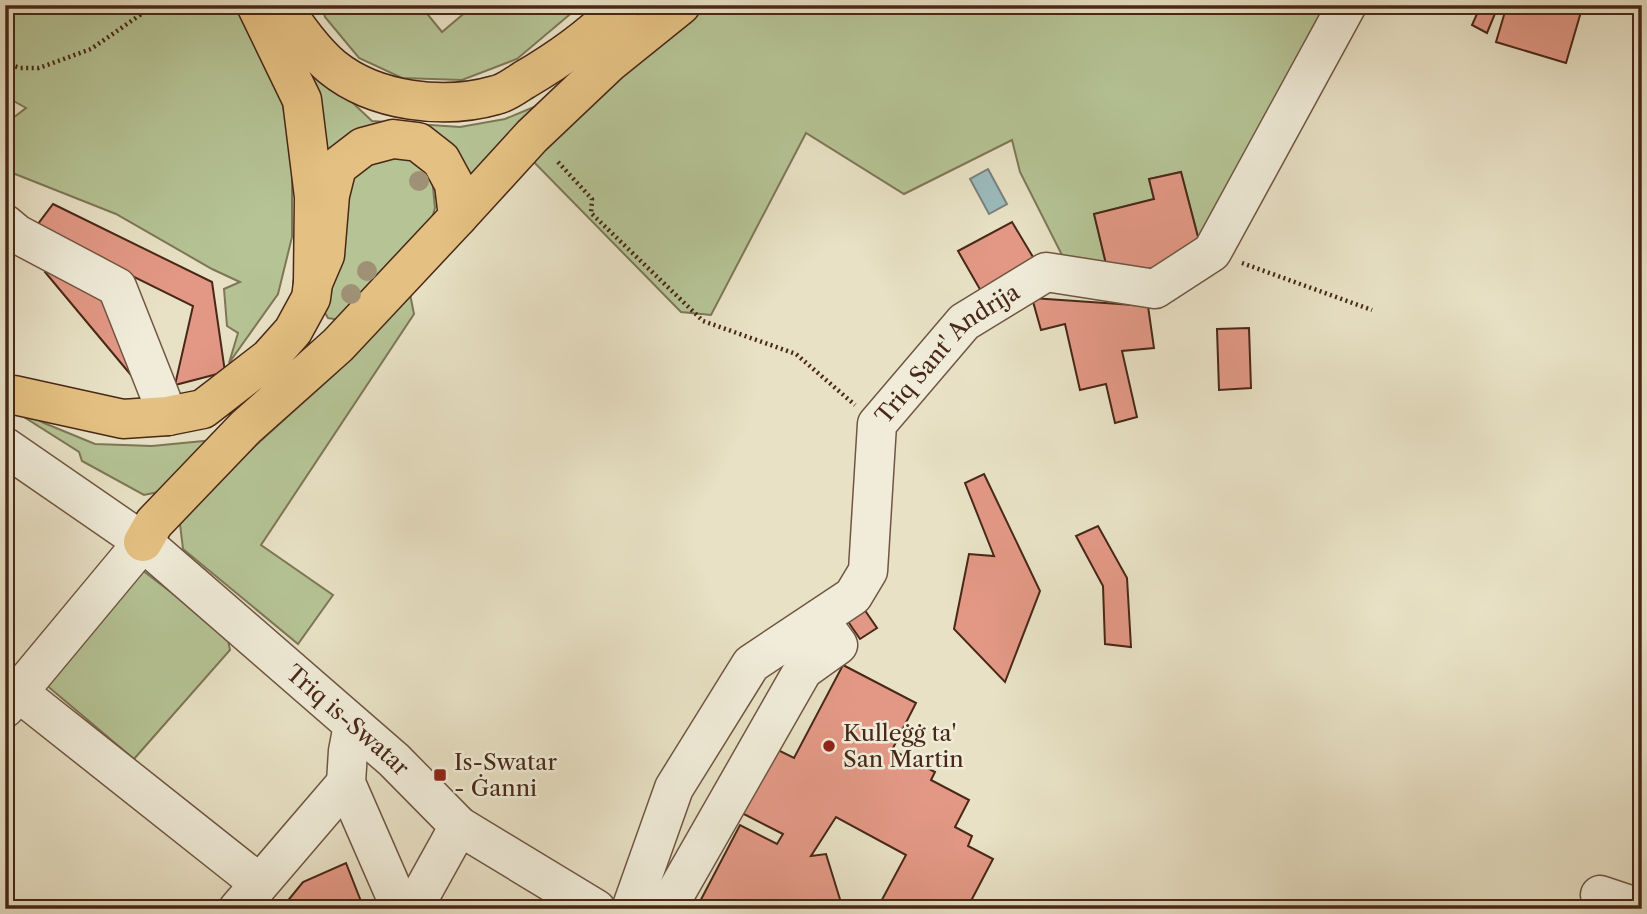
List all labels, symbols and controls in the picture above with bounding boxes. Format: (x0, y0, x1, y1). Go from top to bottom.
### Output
street label: Triq Sant' Andrija (869, 277, 1025, 429)
street label: Triq is-Swatar (281, 659, 415, 782)
place label: Kulleġġ ta' San Martin (843, 719, 964, 773)
marker: Kulleġġ ta' San Martin (821, 738, 837, 754)
place label: Is-Swatar - Ġanni (454, 748, 557, 802)
marker: Is-Swatar - Ġanni (432, 767, 448, 783)

